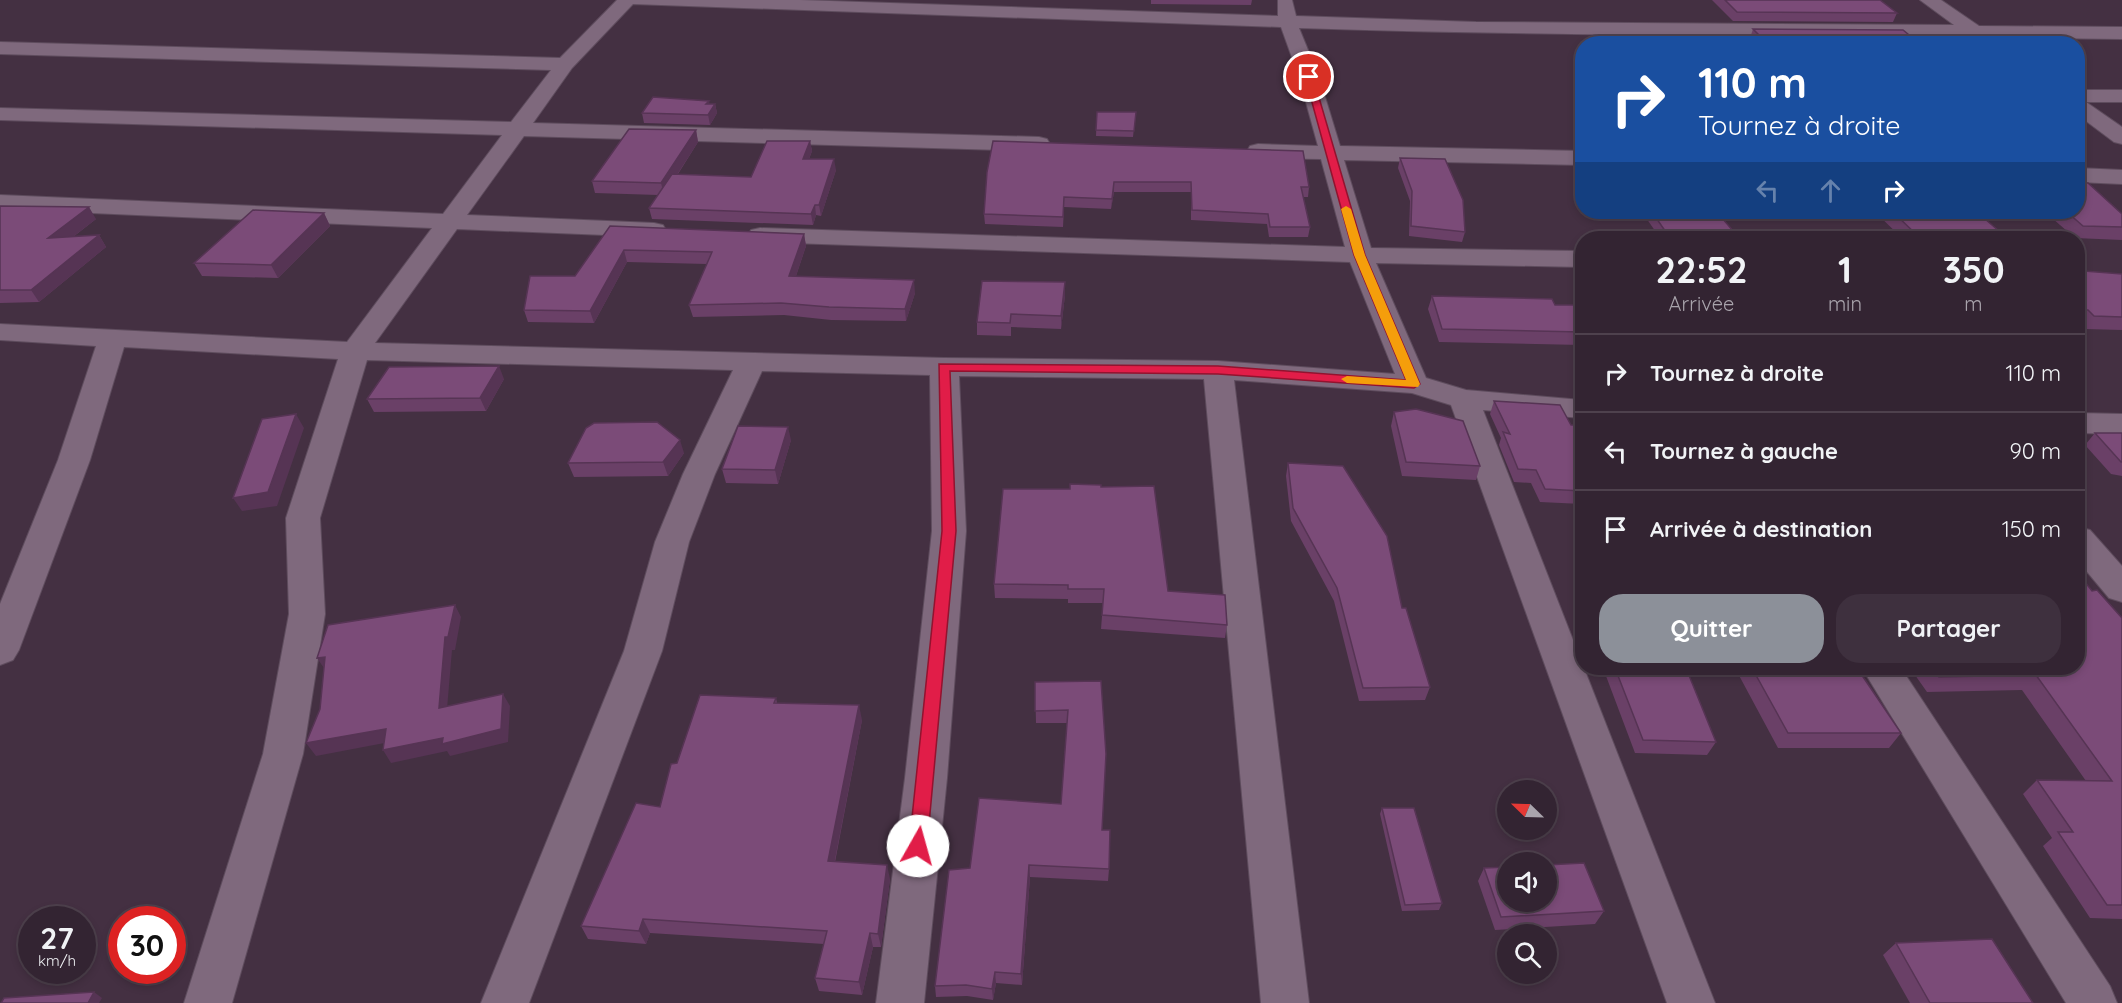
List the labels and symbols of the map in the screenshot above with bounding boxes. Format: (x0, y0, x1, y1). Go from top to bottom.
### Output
pin (1283, 51, 1334, 102)
north arrow (1497, 780, 1557, 840)
position arrow (886, 814, 950, 878)
speed limit sign: 30 (108, 906, 186, 984)

